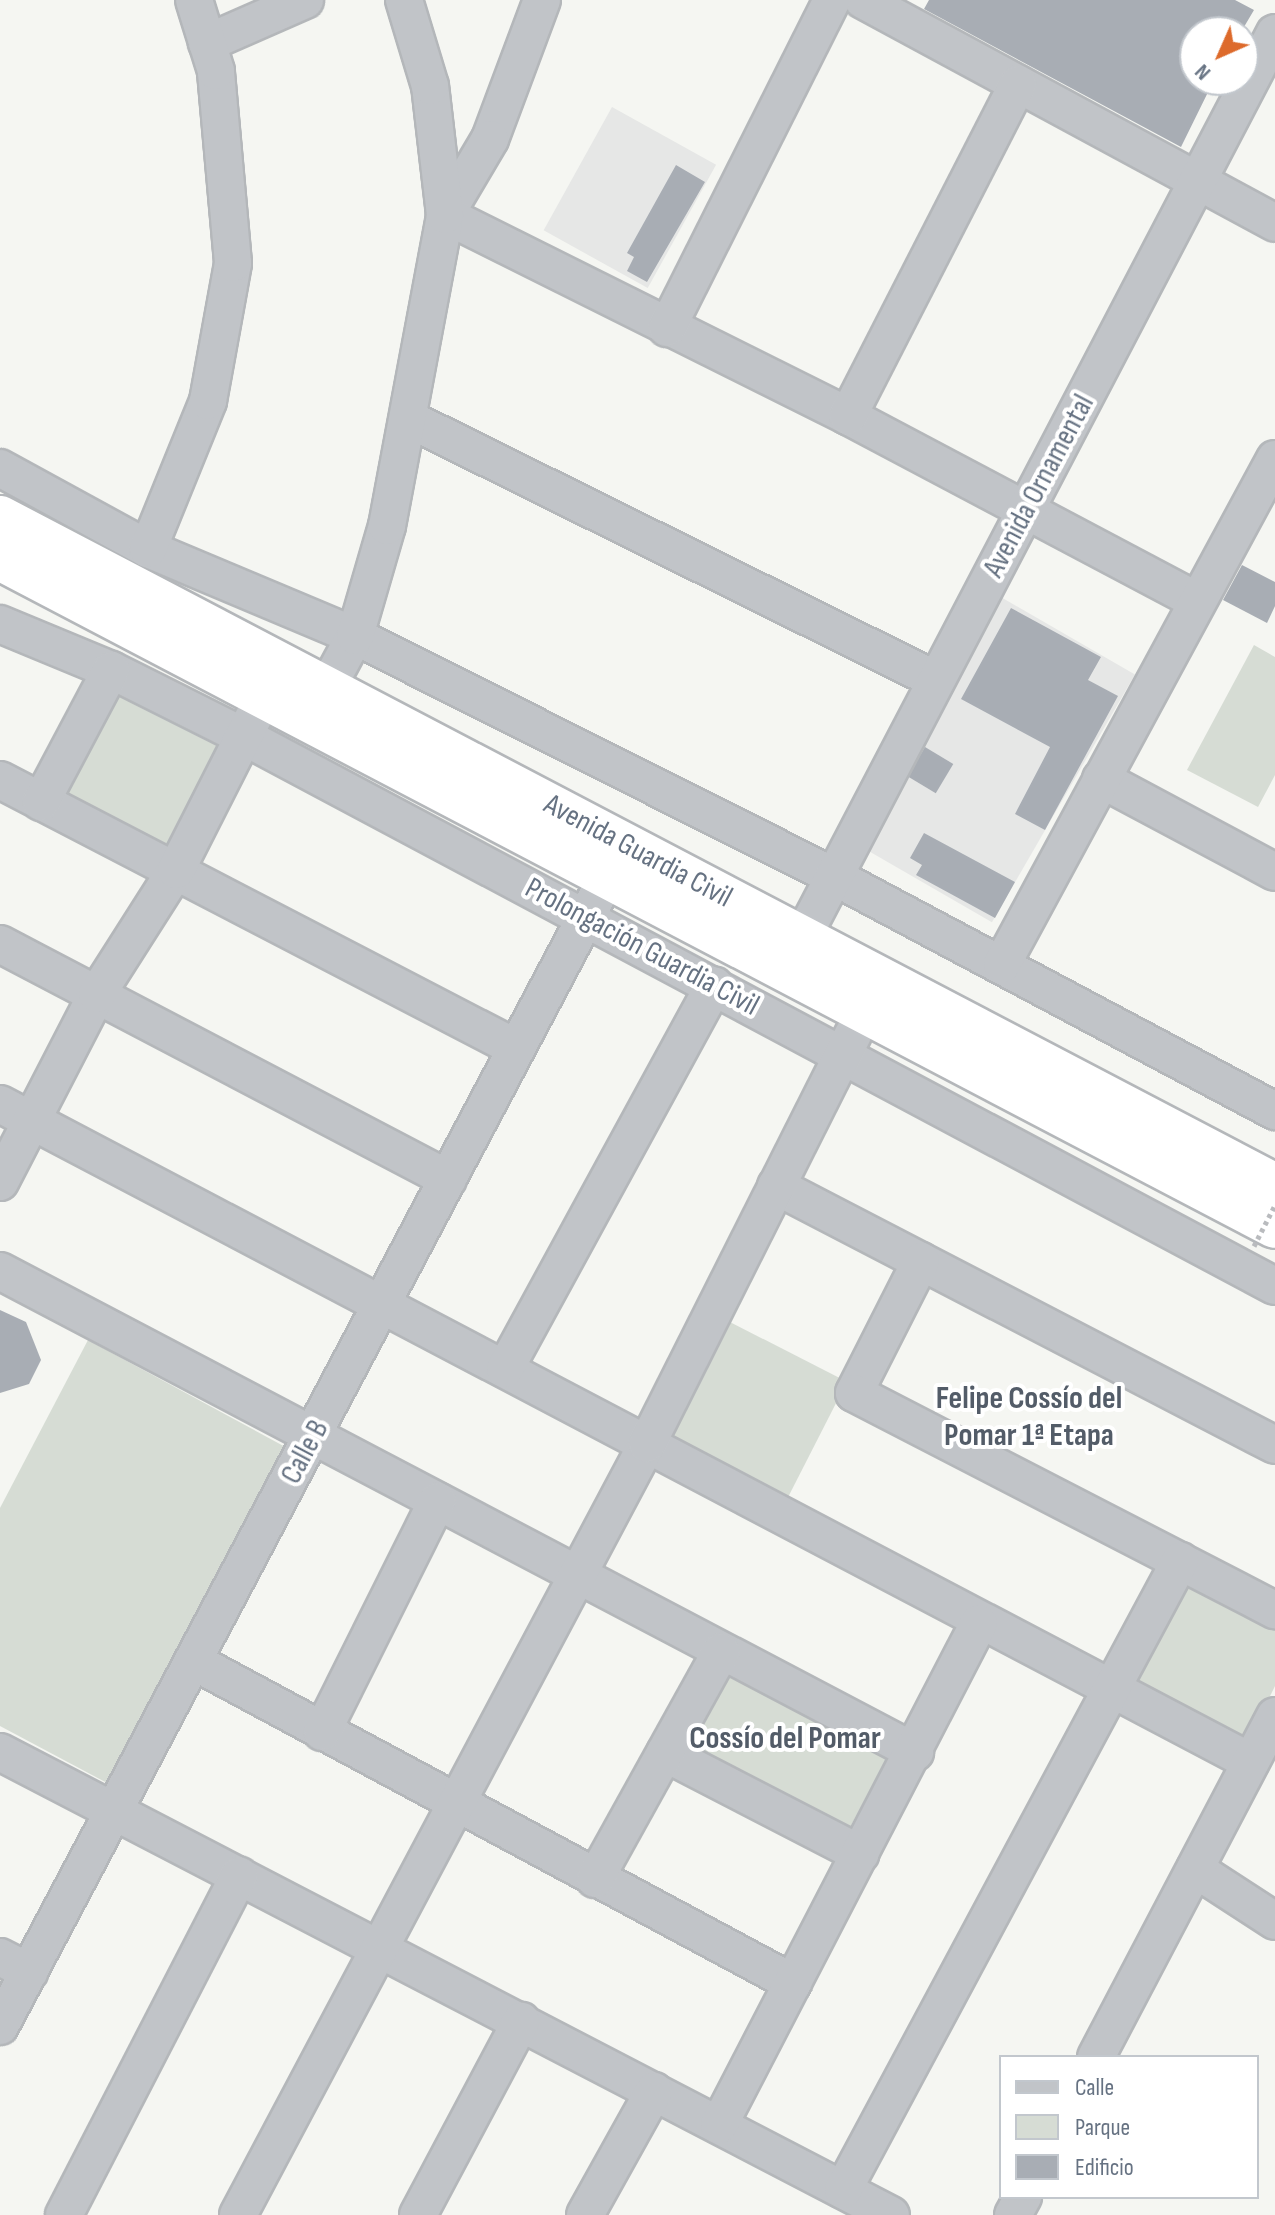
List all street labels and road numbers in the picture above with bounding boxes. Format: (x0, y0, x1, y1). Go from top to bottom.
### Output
street label: Avenida Ornamental (976, 389, 1102, 583)
street label: Avenida Guardia Civil (538, 786, 738, 916)
street label: Prolongación Guardia Civil (519, 870, 765, 1024)
street label: Calle B (273, 1414, 337, 1490)

